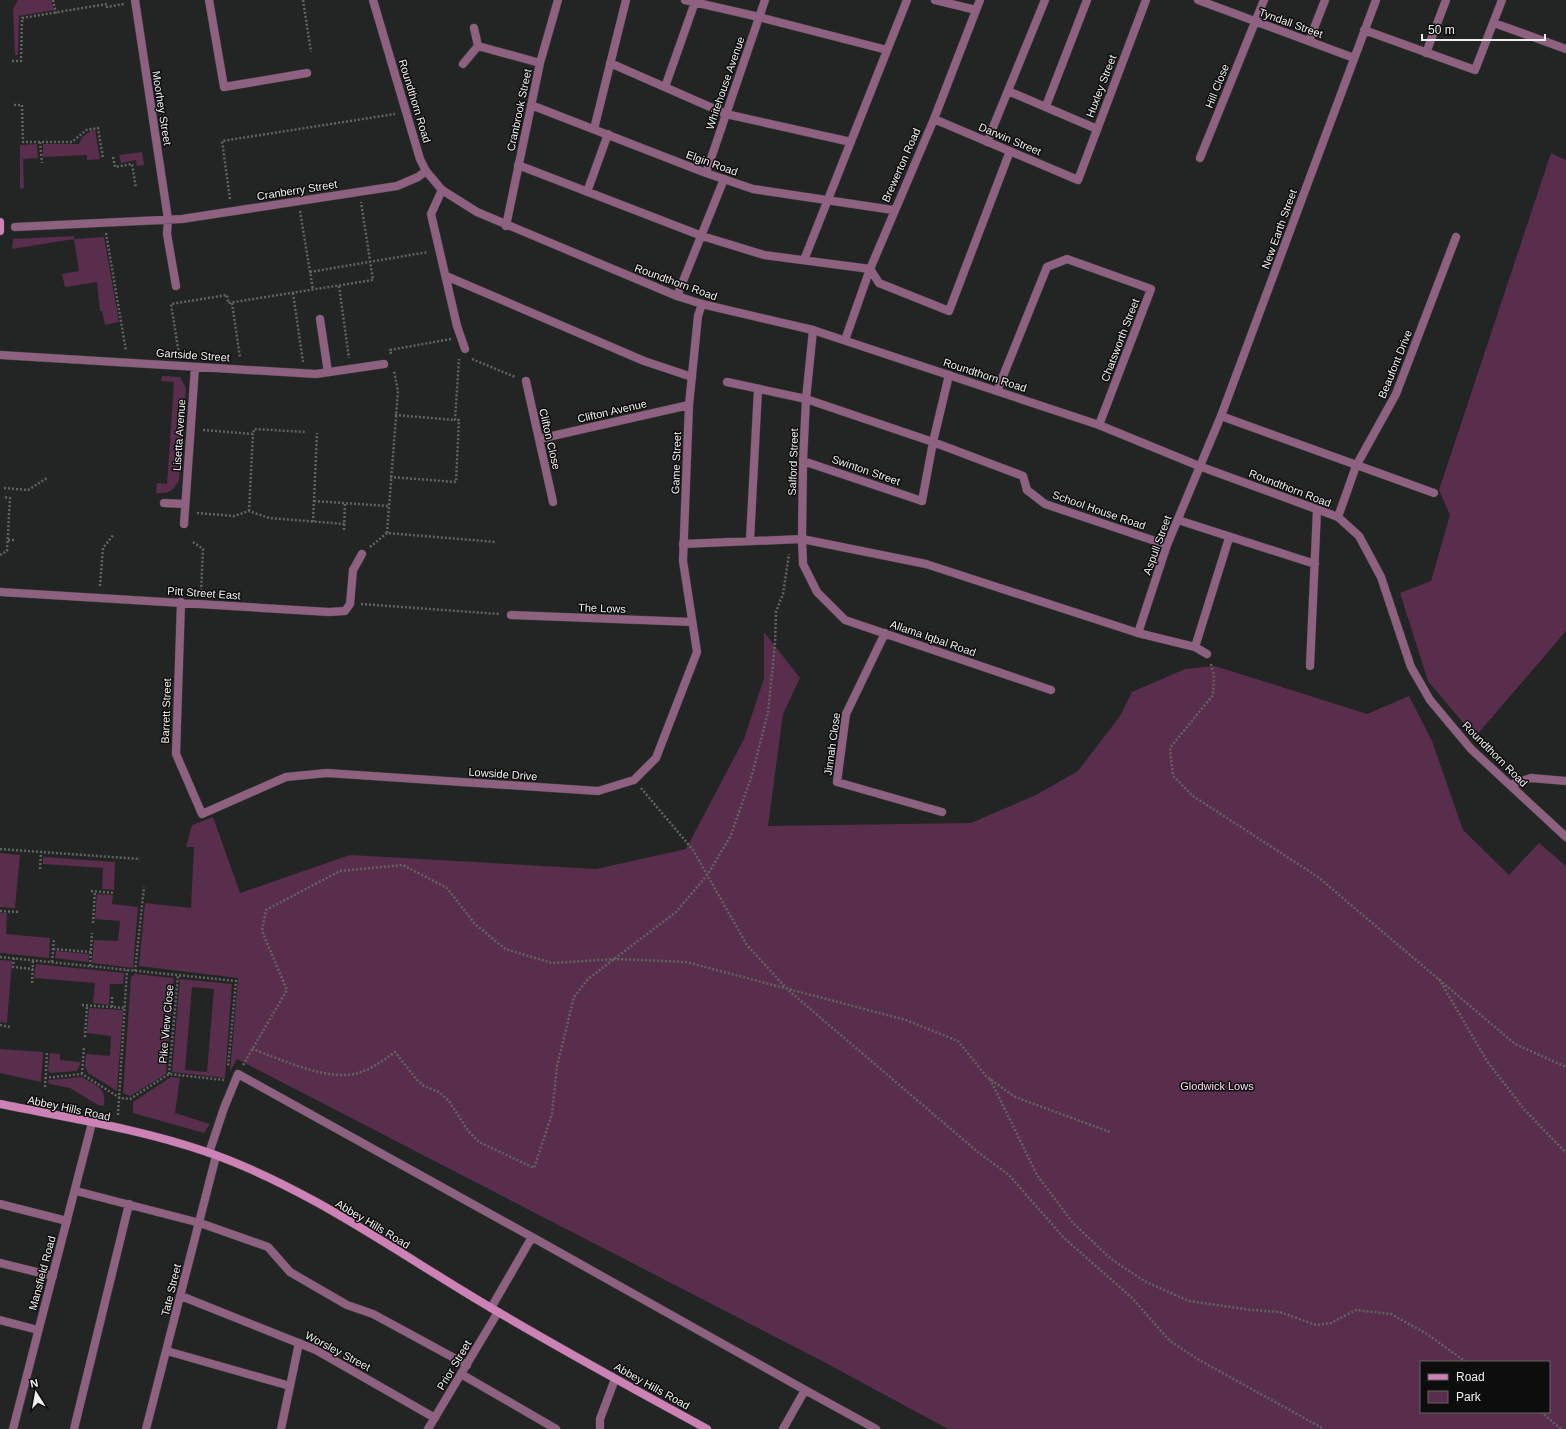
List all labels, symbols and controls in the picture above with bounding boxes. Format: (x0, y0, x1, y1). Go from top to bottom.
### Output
street label: Tyndall Street (1257, 6, 1325, 40)
scale bar (1422, 16, 1545, 42)
text: 50 m (1428, 23, 1455, 37)
street label: Whitehouse Avenue (703, 35, 747, 131)
street label: Huxley Street (1084, 53, 1118, 119)
street label: Roundthorn Road (397, 58, 433, 144)
street label: Hill Close (1203, 62, 1231, 110)
street label: Cranbrook Street (504, 68, 534, 152)
street label: Moorhey Street (150, 70, 174, 146)
street label: Darwin Street (977, 120, 1043, 158)
street label: Brewerton Road (879, 126, 923, 204)
street label: Elgin Road (685, 148, 739, 178)
street label: Cranberry Street (256, 178, 338, 202)
street label: New Earth Street (1259, 188, 1299, 270)
street label: Roundthorn Road (633, 262, 719, 302)
street label: Chatsworth Street (1099, 297, 1141, 383)
street label: Beaufont Drive (1376, 328, 1414, 400)
street label: Gartside Street (156, 346, 230, 364)
street label: Roundthorn Road (942, 356, 1028, 394)
street label: Clifton Avenue (576, 397, 648, 425)
street label: Lisetta Avenue (171, 399, 187, 471)
street label: Clifton Close (537, 407, 563, 471)
street label: Salford Street (786, 428, 800, 496)
street label: Game Street (669, 432, 683, 494)
street label: Swinton Street (830, 453, 902, 487)
street label: Roundthorn Road (1247, 467, 1333, 509)
street label: School House Road (1051, 488, 1147, 532)
street label: Aspull Street (1141, 514, 1173, 576)
street label: Pitt Street East (167, 584, 241, 602)
street label: The Lows (578, 601, 627, 615)
street label: Allama Iqbal Road (889, 618, 977, 658)
street label: Barrett Street (159, 678, 173, 744)
street label: Jinnah Close (822, 712, 842, 776)
street label: Roundthorn Road (1460, 719, 1530, 789)
street label: Lowside Drive (468, 766, 538, 782)
street label: Pike View Close (157, 984, 175, 1064)
park label: Glodwick Lows (1180, 1080, 1254, 1092)
street label: Abbey Hills Road (26, 1093, 112, 1123)
street label: Abbey Hills Road (334, 1197, 412, 1251)
street label: Mansfield Road (26, 1235, 58, 1311)
street label: Tate Street (159, 1263, 183, 1317)
street label: Worsley Street (303, 1329, 373, 1373)
street label: Prior Street (435, 1338, 473, 1392)
street label: Abbey Hills Road (612, 1360, 692, 1412)
legend (1420, 1361, 1550, 1413)
text: Road (1456, 1370, 1485, 1384)
north arrow (16, 1373, 56, 1413)
text: N (29, 1377, 39, 1390)
text: Park (1456, 1390, 1482, 1404)

